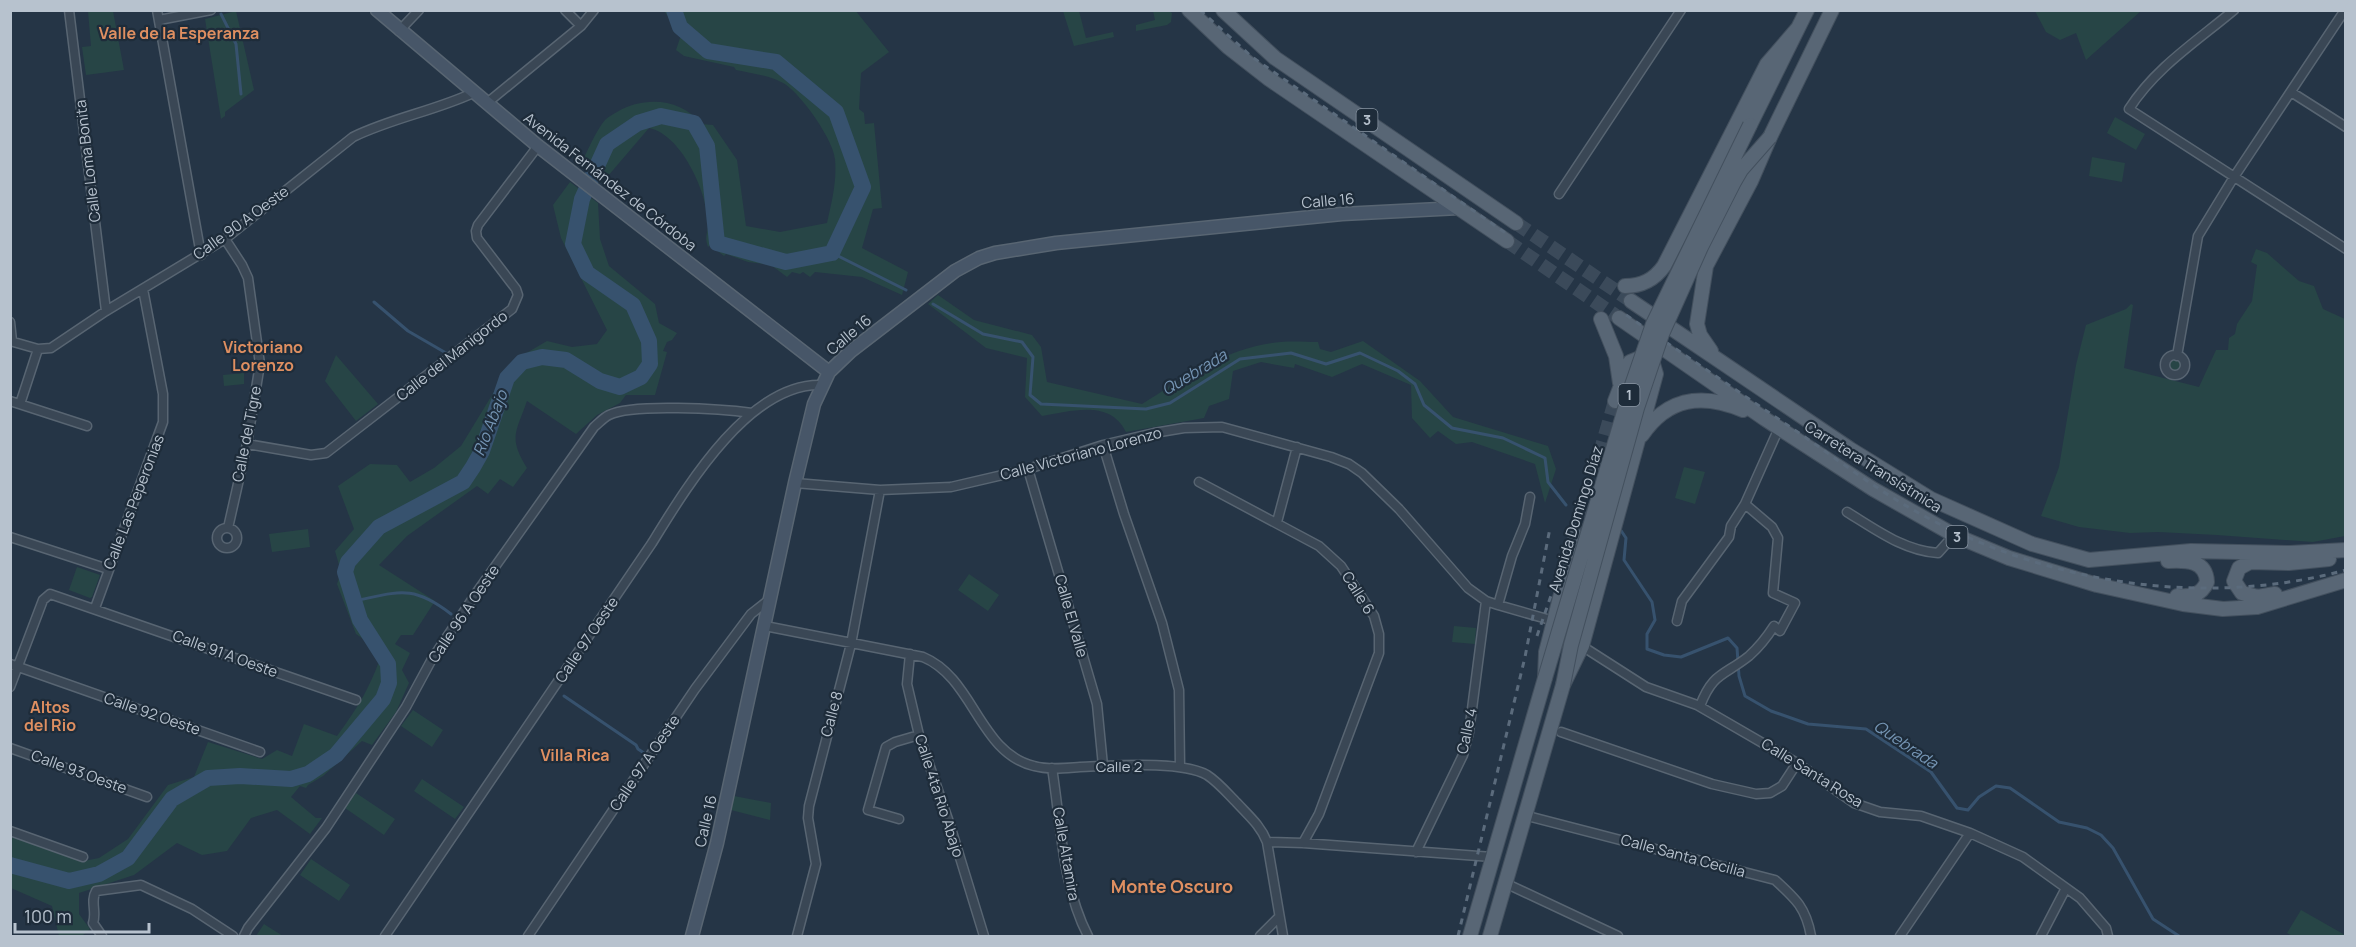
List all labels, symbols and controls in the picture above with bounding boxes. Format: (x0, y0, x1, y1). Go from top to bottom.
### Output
district label: Valle de la Esperanza (99, 22, 259, 44)
street label: Calle Loma Bonita (70, 99, 105, 224)
street label: Avenida Fernández de Córdoba (519, 107, 701, 256)
road number: 3 (1356, 109, 1378, 131)
street label: Calle 90 A Oeste (189, 181, 293, 265)
street label: Calle 16 (1301, 188, 1355, 213)
street label: Calle del Manigordo (392, 305, 512, 406)
street label: Calle 16 (822, 310, 876, 360)
district label: Victoriano Lorenzo (223, 336, 303, 376)
water label: Quebrada (1157, 343, 1232, 400)
street label: Calle del Tigre (227, 384, 266, 484)
road number: 1 (1618, 384, 1640, 406)
water label: Río Abajo (467, 386, 513, 459)
street label: Carretera Transístmica (1801, 416, 1946, 517)
street label: Calle Victoriano Lorenzo (998, 422, 1164, 485)
street label: Calle Las Peperonias (98, 431, 169, 572)
street label: Avenida Domingo Díaz (1543, 443, 1608, 595)
road number: 3 (1946, 526, 1968, 548)
street label: Calle 96 A Oeste (423, 560, 504, 667)
street label: Calle 6 (1337, 567, 1380, 618)
street label: Calle El Valle (1050, 572, 1093, 660)
street label: Calle 97 Oeste (550, 592, 623, 687)
street label: Calle 91 A Oeste (170, 625, 281, 682)
street label: Calle 92 Oeste (101, 687, 203, 740)
street label: Calle 8 (815, 689, 848, 739)
district label: Altos del Rio (24, 696, 76, 736)
street label: Calle 4 (1451, 706, 1482, 756)
street label: Calle 97 A Oeste (605, 710, 685, 815)
water label: Quebrada (1870, 715, 1943, 774)
street label: Calle 4ta Rio Abajo (910, 732, 969, 860)
street label: Calle Santa Rosa (1757, 733, 1867, 812)
street label: Calle 93 Oeste (28, 744, 130, 799)
district label: Villa Rica (540, 744, 610, 766)
street label: Calle 2 (1096, 756, 1142, 777)
street label: Calle 16 (689, 793, 722, 849)
street label: Calle Altamira (1048, 805, 1085, 902)
street label: Calle Santa Cecilia (1619, 829, 1748, 882)
district label: Monte Oscuro (1111, 874, 1233, 898)
scale bar (15, 896, 148, 934)
text: 100 m (24, 904, 72, 928)

